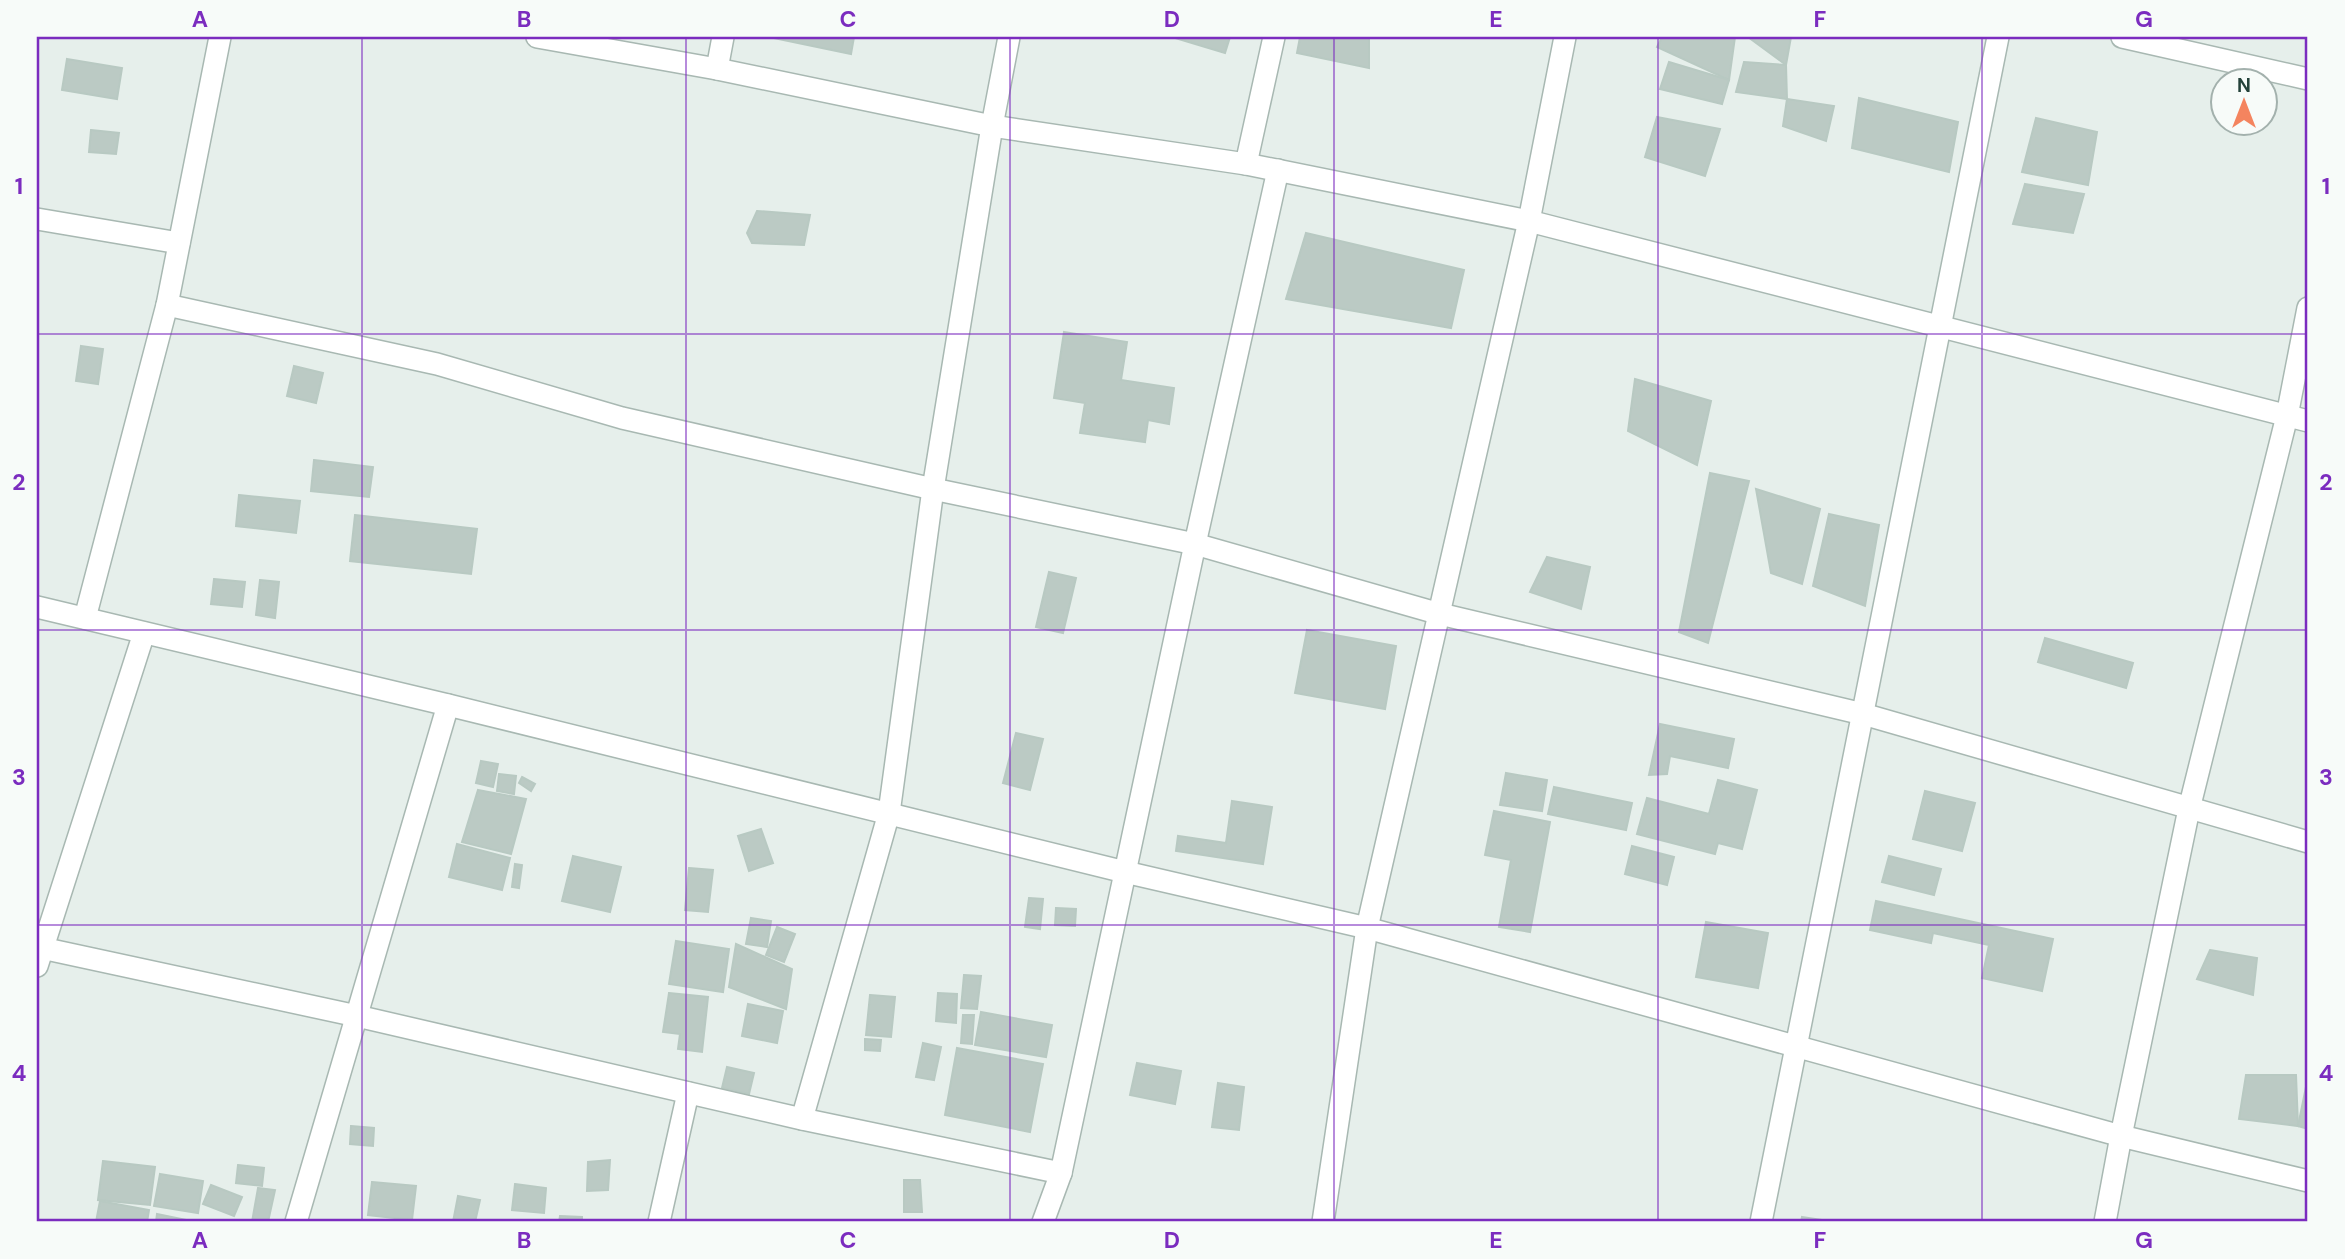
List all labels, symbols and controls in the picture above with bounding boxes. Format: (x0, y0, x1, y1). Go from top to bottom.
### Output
text: A (192, 4, 208, 34)
text: B (517, 4, 531, 34)
text: C (840, 4, 856, 34)
text: D (1164, 4, 1180, 34)
text: E (1489, 4, 1503, 34)
text: F (1814, 4, 1827, 34)
text: G (2135, 4, 2153, 34)
north arrow (2208, 66, 2278, 136)
text: N (2237, 73, 2251, 98)
text: 1 (15, 171, 23, 201)
text: 1 (2322, 171, 2330, 201)
text: 2 (12, 467, 26, 497)
text: 2 (2319, 467, 2333, 497)
text: 3 (12, 762, 26, 792)
text: 3 (2319, 762, 2333, 792)
text: 4 (12, 1058, 27, 1088)
text: 4 (2319, 1058, 2334, 1088)
text: A (192, 1225, 208, 1255)
text: B (517, 1225, 531, 1255)
text: C (840, 1225, 856, 1255)
text: D (1164, 1225, 1180, 1255)
text: E (1489, 1225, 1503, 1255)
text: F (1814, 1225, 1827, 1255)
text: G (2135, 1225, 2153, 1255)

